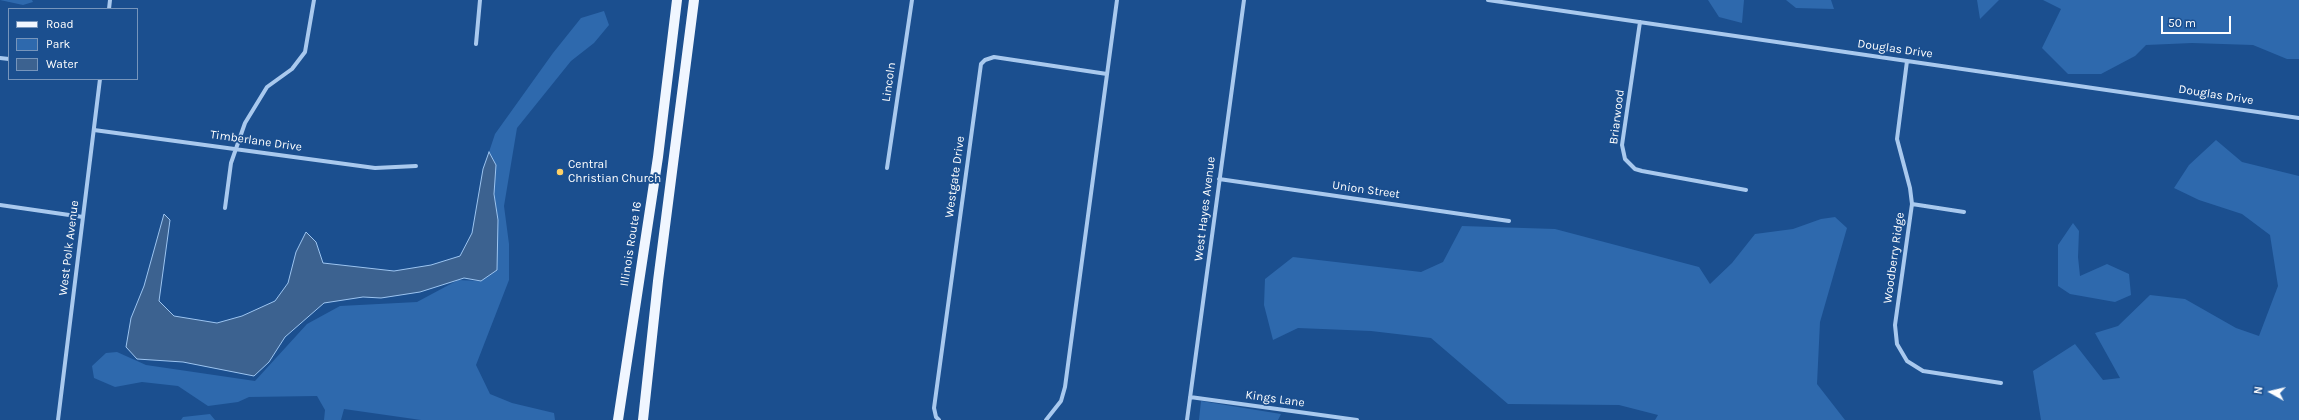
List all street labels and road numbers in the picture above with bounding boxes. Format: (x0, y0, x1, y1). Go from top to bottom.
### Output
street label: Douglas Drive (1857, 37, 1933, 61)
street label: Lincoln (879, 61, 899, 103)
street label: Douglas Drive (2178, 82, 2254, 108)
street label: Briarwood (1606, 89, 1628, 145)
street label: Timberlane Drive (209, 127, 303, 155)
street label: Westgate Drive (942, 135, 968, 219)
street label: West Hayes Avenue (1191, 156, 1219, 262)
street label: Union Street (1331, 178, 1401, 202)
street label: West Polk Avenue (56, 200, 82, 296)
street label: Illinois Route 16 (617, 201, 645, 287)
street label: Woodberry Ridge (1880, 211, 1908, 305)
street label: Kings Lane (1244, 388, 1306, 410)

